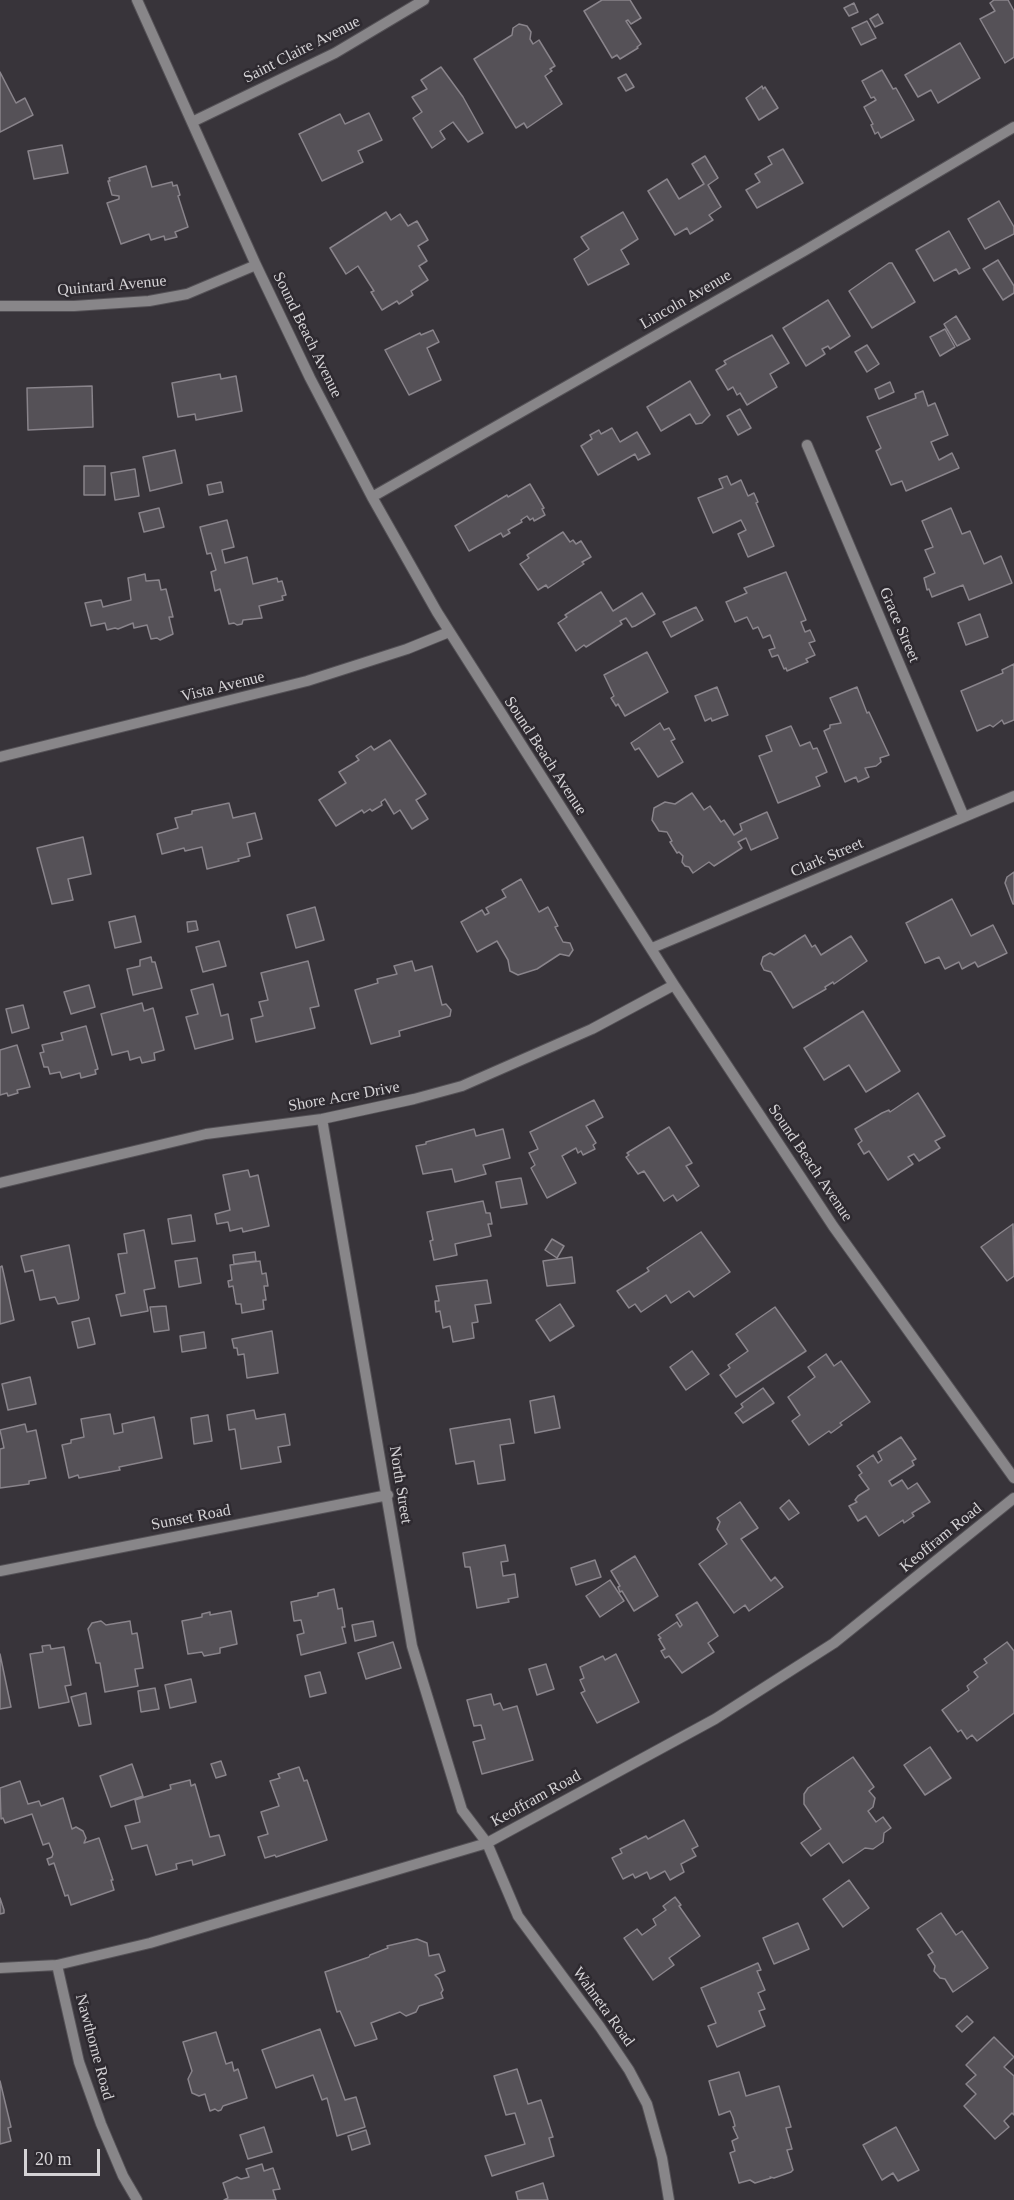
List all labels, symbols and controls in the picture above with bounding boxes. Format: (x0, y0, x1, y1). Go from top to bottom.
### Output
street label: Saint Claire Avenue (240, 12, 364, 88)
street label: Lincoln Avenue (637, 266, 735, 334)
street label: Sound Beach Avenue (268, 269, 346, 401)
street label: Quintard Avenue (57, 272, 167, 300)
street label: Grace Street (875, 585, 923, 665)
street label: Vista Avenue (179, 667, 267, 707)
street label: Sound Beach Avenue (500, 693, 590, 819)
street label: Clark Street (788, 834, 866, 882)
street label: Shore Acre Drive (287, 1078, 401, 1116)
street label: Sound Beach Avenue (764, 1101, 856, 1225)
street label: North Street (384, 1445, 416, 1525)
street label: Keoffram Road (896, 1499, 986, 1577)
street label: Sunset Road (150, 1501, 232, 1535)
street label: Keoffram Road (488, 1766, 584, 1832)
street label: Wahneta Road (568, 1964, 638, 2050)
street label: Nawthorne Road (71, 1992, 117, 2102)
scale bar (27, 2137, 104, 2175)
text: 20 m (35, 2149, 72, 2169)

